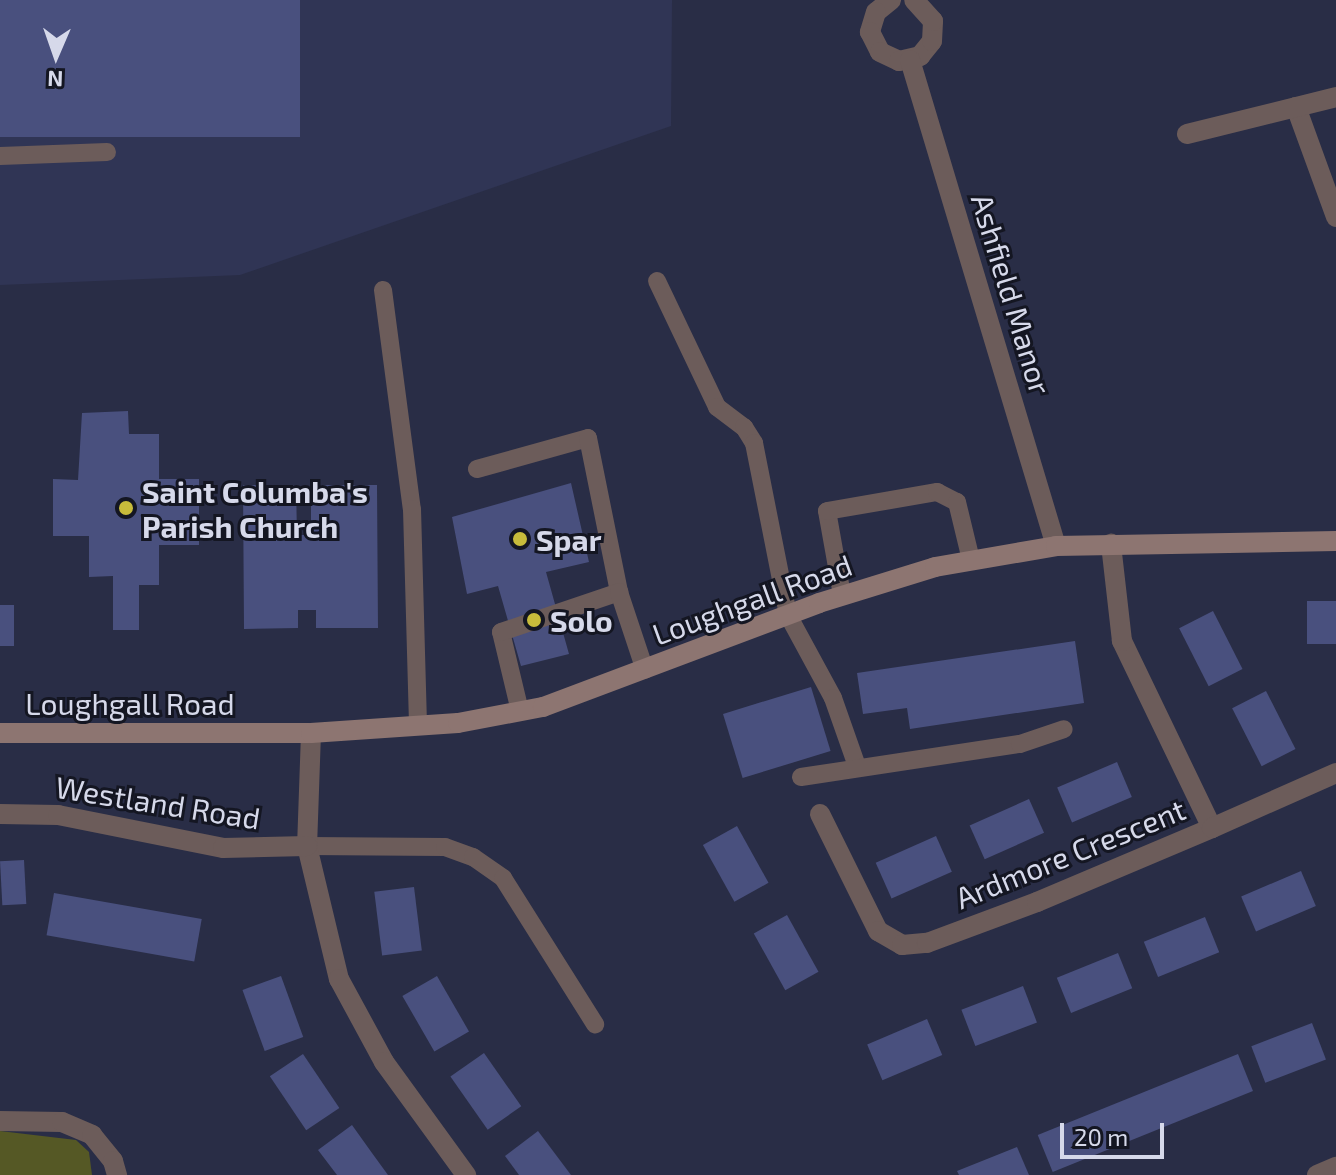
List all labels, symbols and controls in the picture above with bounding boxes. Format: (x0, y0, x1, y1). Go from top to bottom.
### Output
north arrow (16, 16, 96, 96)
text: N (47, 67, 64, 93)
street label: Ashfield Manor (964, 189, 1060, 399)
place label: Saint Columba's Parish Church (142, 473, 368, 544)
marker: Saint Columba's Parish Church (117, 499, 135, 517)
place label: Spar (536, 521, 601, 557)
marker: Spar (511, 530, 529, 548)
street label: Loughgall Road (647, 546, 857, 652)
place label: Solo (550, 602, 613, 638)
marker: Solo (525, 611, 543, 629)
street label: Loughgall Road (25, 685, 235, 721)
street label: Westland Road (53, 768, 263, 836)
street label: Ardmore Crescent (950, 790, 1190, 916)
scale bar (1064, 1107, 1168, 1157)
text: 20 m (1074, 1122, 1128, 1151)

